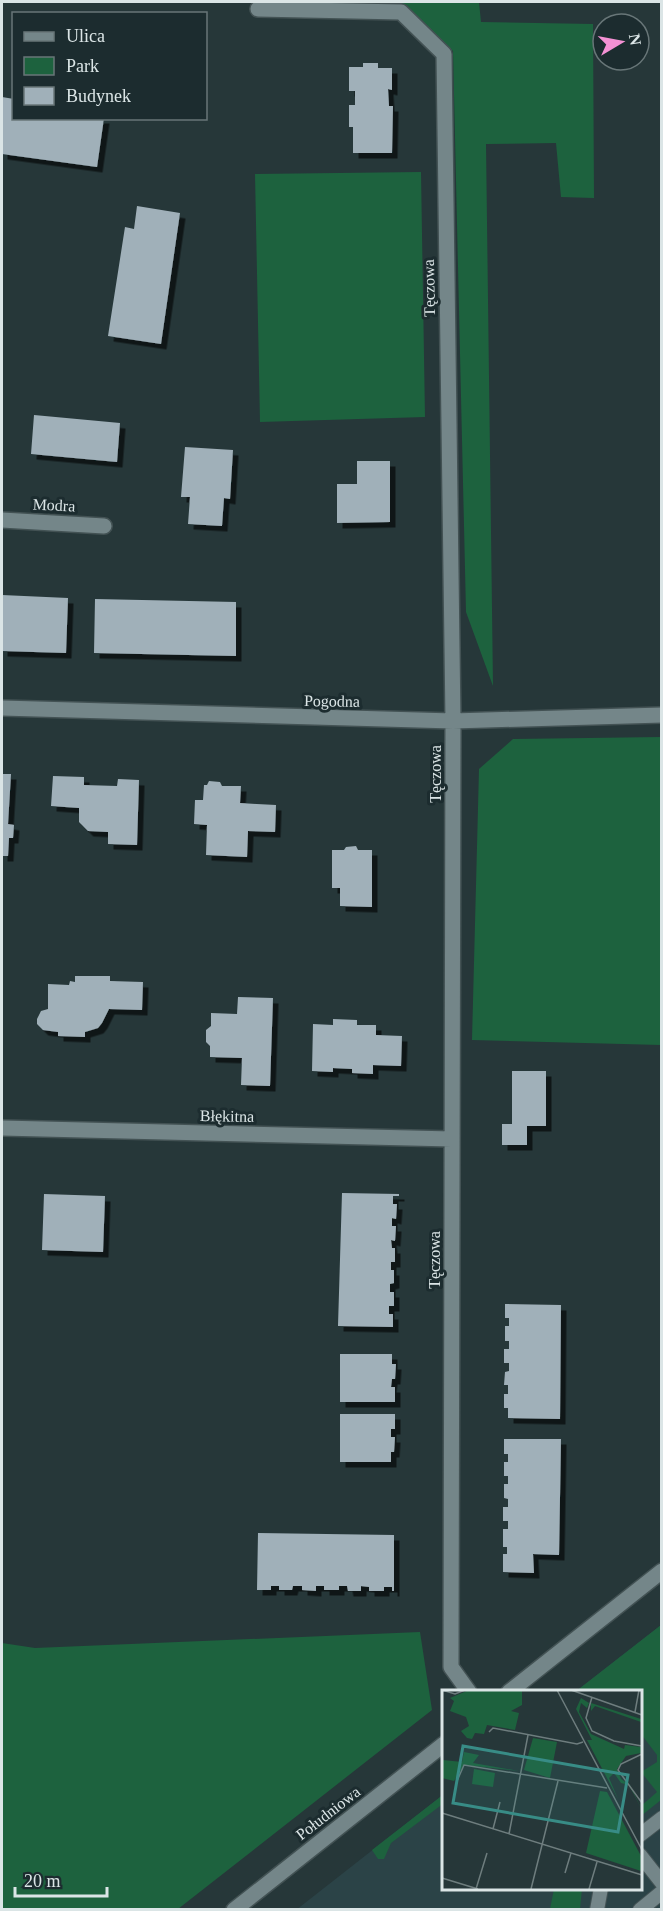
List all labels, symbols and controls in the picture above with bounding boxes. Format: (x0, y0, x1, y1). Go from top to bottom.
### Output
legend (12, 12, 207, 120)
north arrow (591, 12, 651, 72)
text: Ulica (66, 26, 105, 46)
text: N (626, 32, 645, 47)
text: Park (66, 56, 99, 76)
text: Budynek (66, 86, 131, 106)
street label: Tęczowa (420, 259, 439, 317)
street label: Modra (32, 495, 76, 515)
street label: Pogodna (304, 692, 360, 711)
street label: Tęczowa (427, 745, 445, 803)
street label: Błękitna (200, 1107, 254, 1126)
street label: Tęczowa (426, 1231, 444, 1289)
inset map (442, 1690, 642, 1890)
street label: Południowa (293, 1783, 363, 1843)
scale bar (15, 1860, 106, 1898)
text: 20 m (24, 1871, 61, 1891)

